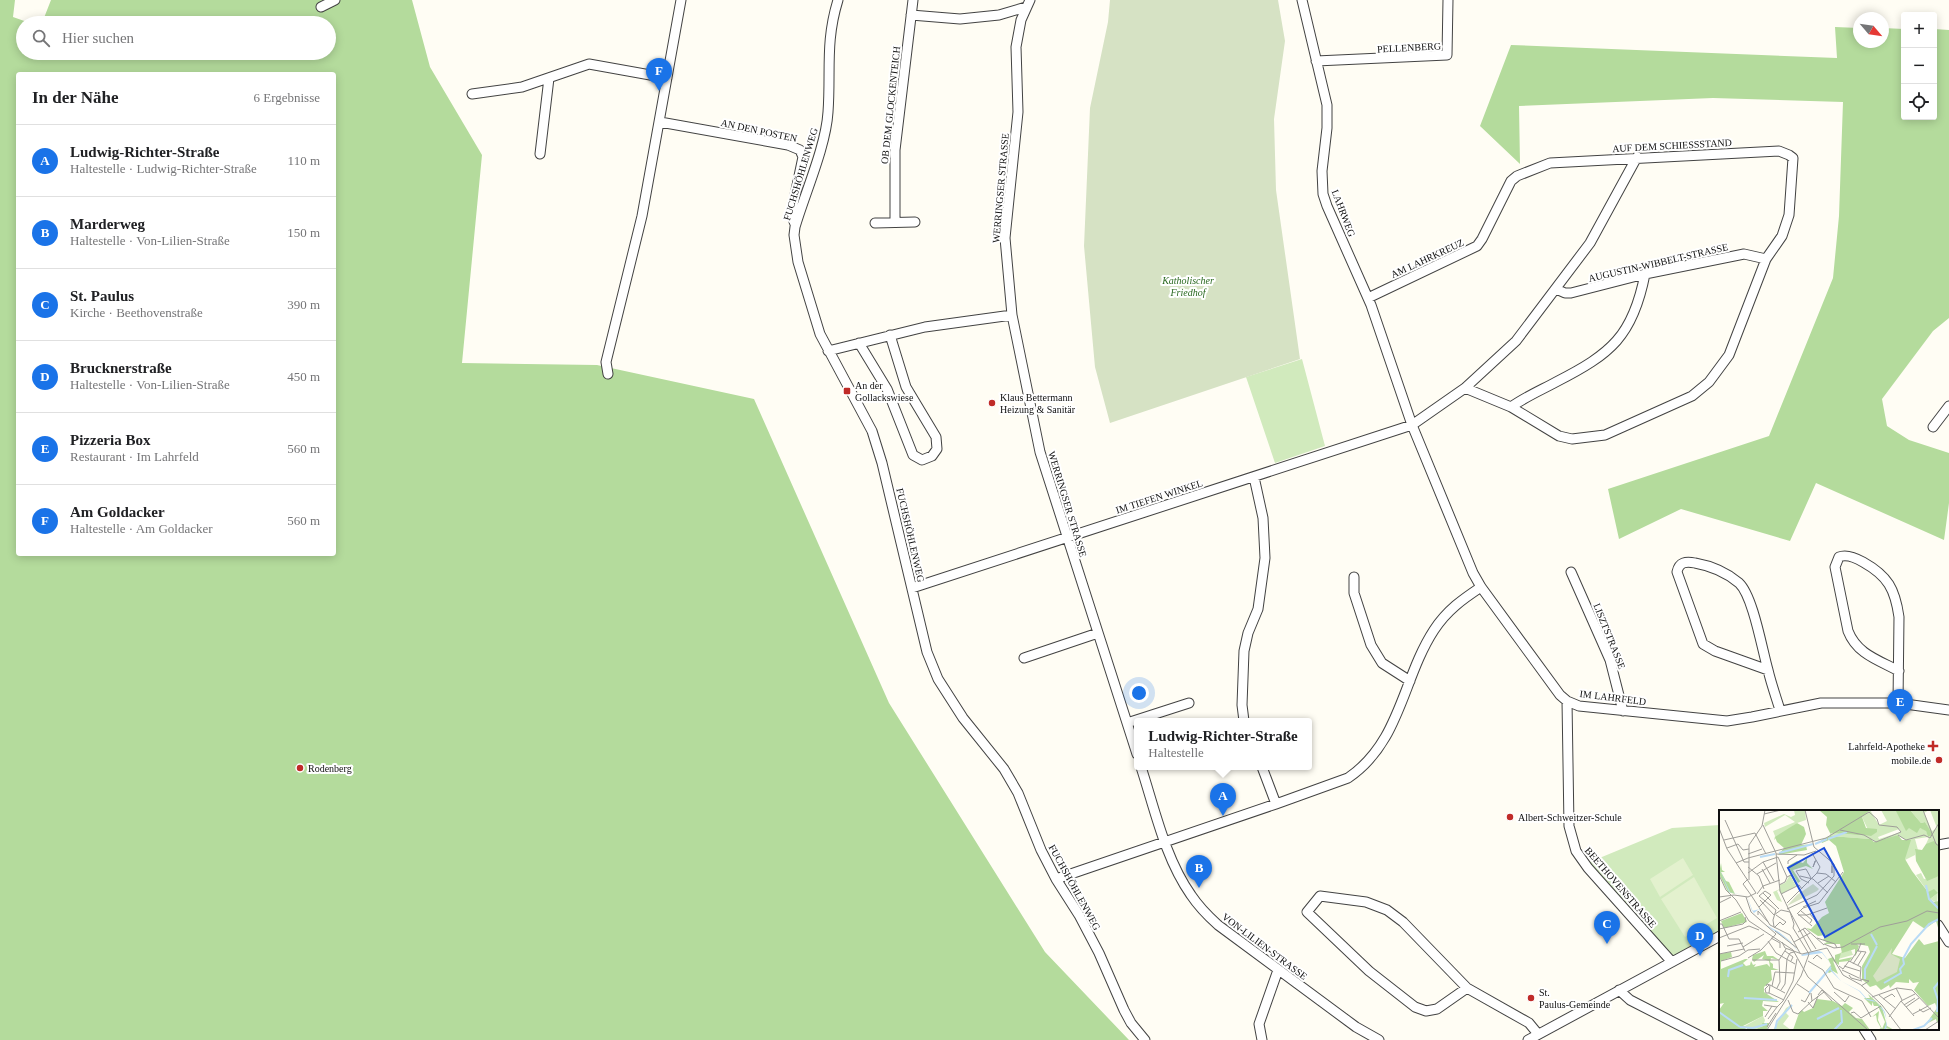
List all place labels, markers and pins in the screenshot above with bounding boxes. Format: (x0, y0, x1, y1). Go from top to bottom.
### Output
pin: F (646, 58, 672, 91)
place label: An der Gollackswiese (855, 380, 914, 403)
marker: An der Gollackswiese (842, 386, 852, 396)
place label: Klaus Bettermann Heizung & Sanitär (1000, 392, 1076, 415)
marker: Klaus Bettermann Heizung & Sanitär (987, 398, 997, 408)
pin: E (1887, 689, 1913, 722)
place label: Lahrfeld-Apotheke (1848, 741, 1926, 752)
marker: Lahrfeld-Apotheke (1928, 741, 1938, 751)
place label: mobile.de (1891, 755, 1932, 766)
marker: mobile.de (1934, 755, 1944, 765)
marker: Rodenberg (295, 763, 305, 773)
place label: Rodenberg (308, 763, 352, 774)
pin: A (1210, 783, 1236, 816)
marker: Albert-Schweitzer-Schule (1505, 812, 1515, 822)
place label: Albert-Schweitzer-Schule (1518, 812, 1622, 823)
pin: B (1186, 855, 1212, 888)
pin: C (1594, 911, 1620, 944)
pin: D (1687, 923, 1713, 956)
place label: St. Paulus-Gemeinde (1539, 987, 1611, 1010)
marker: St. Paulus-Gemeinde (1526, 993, 1536, 1003)

